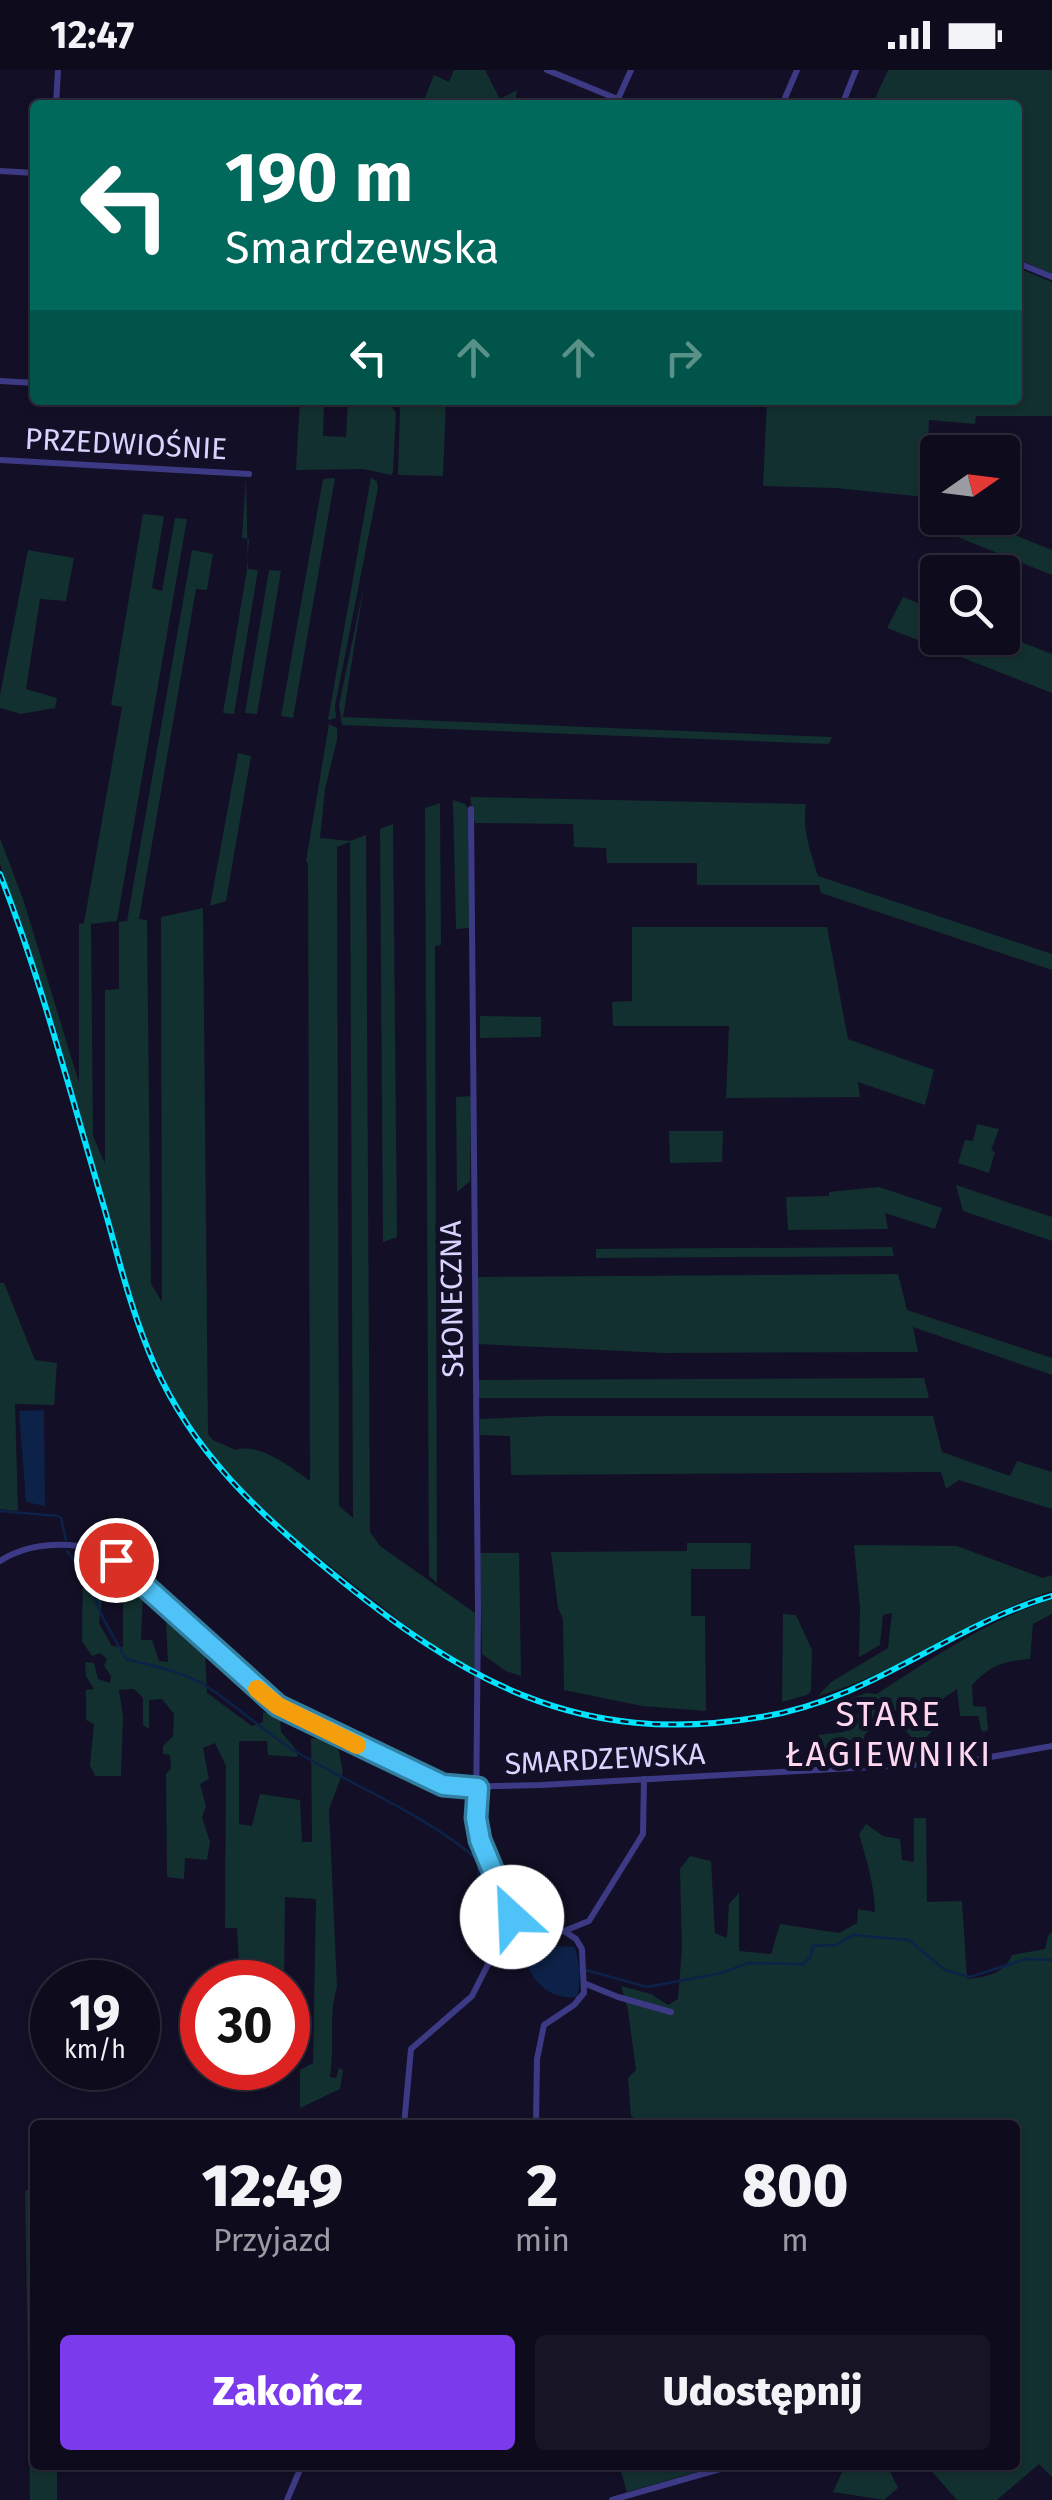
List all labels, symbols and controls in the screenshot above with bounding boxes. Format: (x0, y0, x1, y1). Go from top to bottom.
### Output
text: 12:47 (50, 12, 134, 58)
text: 190 m (225, 136, 413, 220)
icon: left (60, 140, 190, 270)
text: Smardzewska (225, 221, 500, 275)
icon: left (341, 330, 396, 385)
icon: ahead (446, 330, 501, 385)
icon: ahead (551, 330, 606, 385)
icon: right (656, 330, 711, 385)
street label: PRZEDWIOŚNIE (24, 421, 228, 467)
north arrow (920, 435, 1020, 535)
map controls (920, 435, 1020, 655)
button: search (920, 555, 1020, 655)
street label: SŁONECZNA (433, 1219, 471, 1378)
pin (74, 1518, 159, 1603)
icon: arrive (89, 1533, 144, 1588)
district label: STARE ŁAGIEWNIKI (785, 1693, 993, 1775)
street label: SMARDZEWSKA (504, 1736, 707, 1782)
position arrow (460, 1865, 564, 1969)
speed limit sign: 30 (180, 1960, 310, 2090)
text: 19 (69, 1983, 121, 2043)
text: km/h (64, 2035, 126, 2065)
text: 12:49 (202, 2150, 343, 2222)
text: 2 (527, 2150, 558, 2222)
text: 800 (742, 2150, 848, 2222)
text: Przyjazd (213, 2221, 332, 2259)
text: min (515, 2221, 570, 2259)
text: m (781, 2221, 809, 2259)
button: Zakończ (60, 2335, 515, 2450)
button: Udostępnij (535, 2335, 990, 2450)

